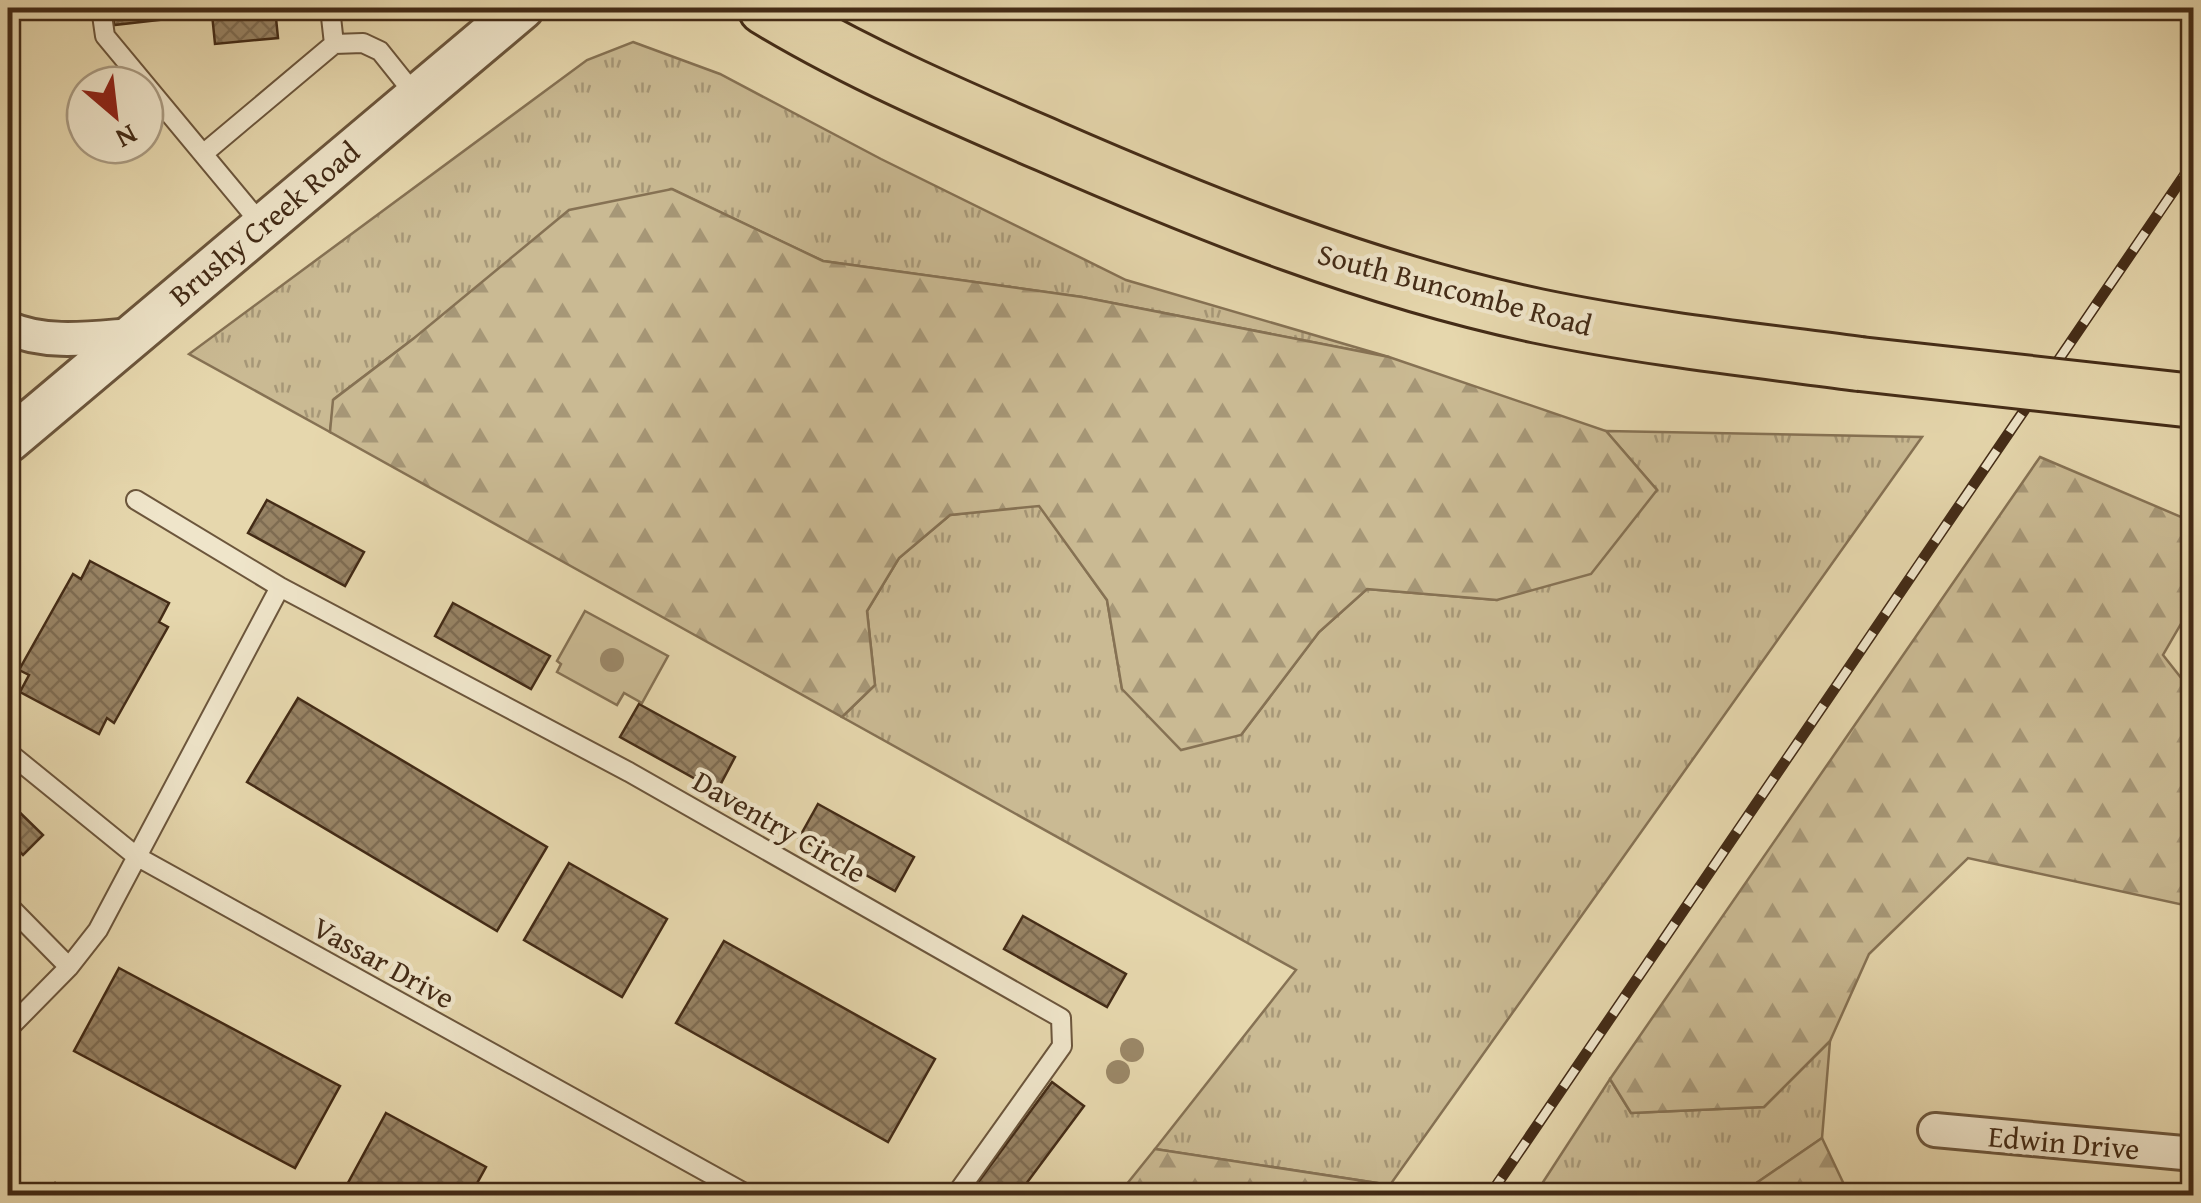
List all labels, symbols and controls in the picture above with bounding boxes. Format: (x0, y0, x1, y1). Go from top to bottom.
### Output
north arrow (65, 65, 165, 165)
text: N (109, 115, 145, 160)
street label: Brushy Creek Road (159, 130, 369, 316)
street label: South Buncombe Road (1313, 231, 1597, 347)
street label: Daventry Circle (685, 759, 875, 893)
street label: Vassar Drive (305, 905, 463, 1019)
street label: Edwin Drive (1987, 1113, 2141, 1171)

